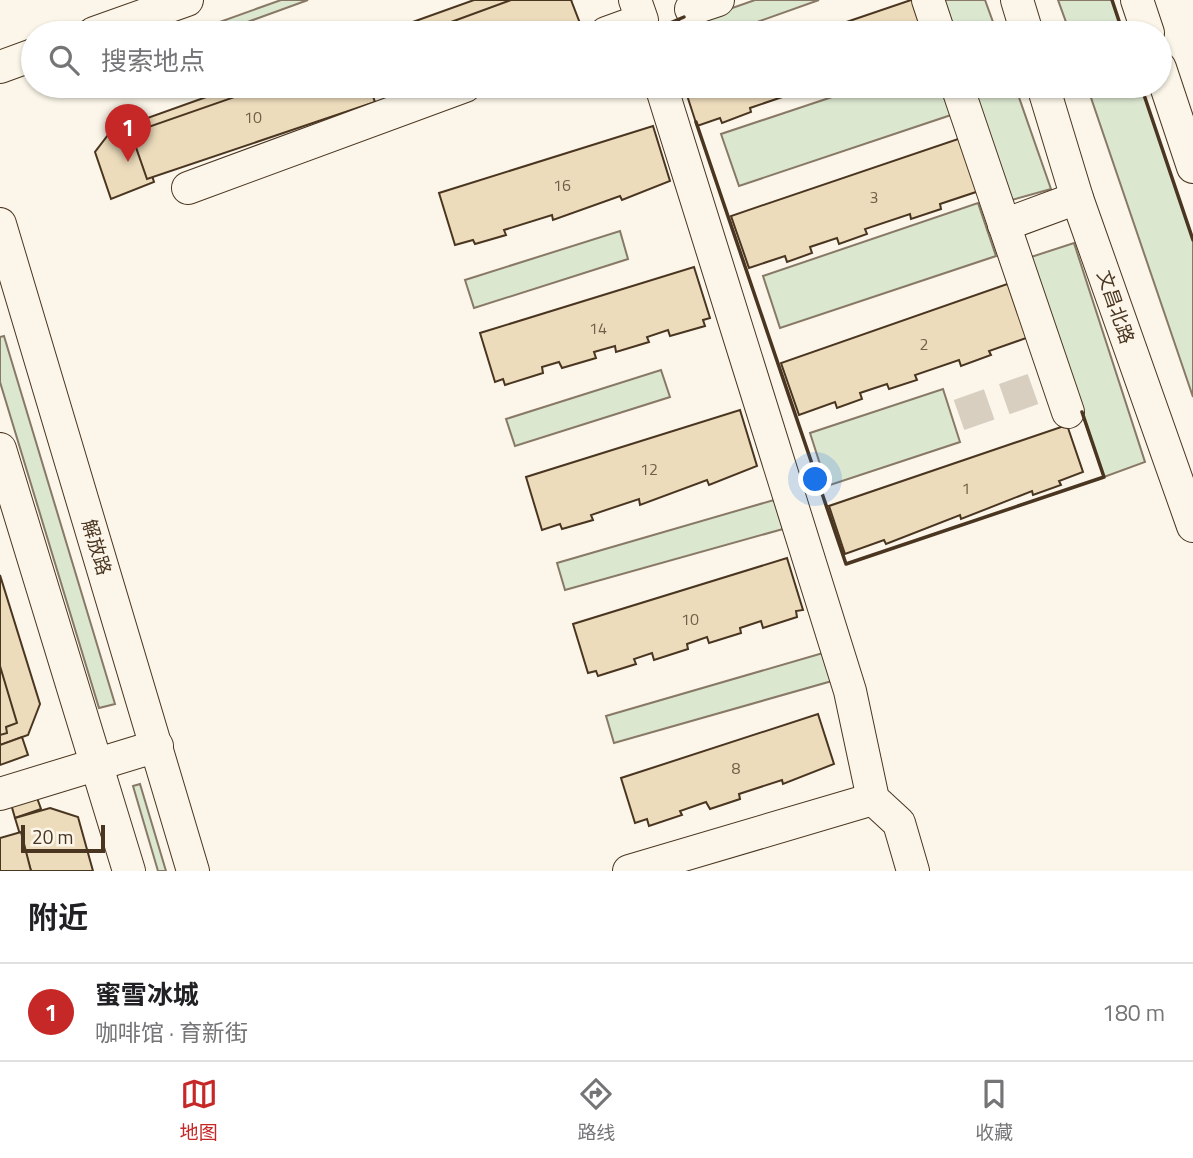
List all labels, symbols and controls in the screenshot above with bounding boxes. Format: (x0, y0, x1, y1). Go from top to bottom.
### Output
search box (21, 21, 1172, 98)
icon: search (45, 41, 83, 79)
text: 搜索地点 (101, 41, 205, 80)
pin: 1 (105, 104, 151, 162)
house number: 10 (244, 105, 262, 129)
house number: 16 (553, 173, 571, 197)
house number: 3 (870, 185, 878, 209)
street label: 文昌北路 (1090, 266, 1143, 347)
house number: 14 (589, 316, 607, 340)
house number: 2 (920, 332, 928, 356)
house number: 12 (640, 457, 658, 481)
your location (798, 462, 832, 496)
house number: 1 (962, 476, 970, 500)
street label: 解放路 (75, 515, 120, 578)
house number: 10 (681, 607, 699, 631)
house number: 8 (732, 756, 741, 780)
scale bar (21, 822, 105, 854)
text: 20 m (32, 822, 73, 851)
text: 附近 (28, 894, 88, 940)
text: 蜜雪冰城 (95, 975, 199, 1014)
text: 1 (45, 995, 57, 1030)
text: 180 m (1102, 995, 1165, 1030)
text: 咖啡馆 · 育新街 (95, 1015, 248, 1050)
tab: 地图 (180, 1075, 218, 1146)
tab: 路线 (577, 1075, 615, 1146)
tab: 收藏 (975, 1075, 1013, 1146)

